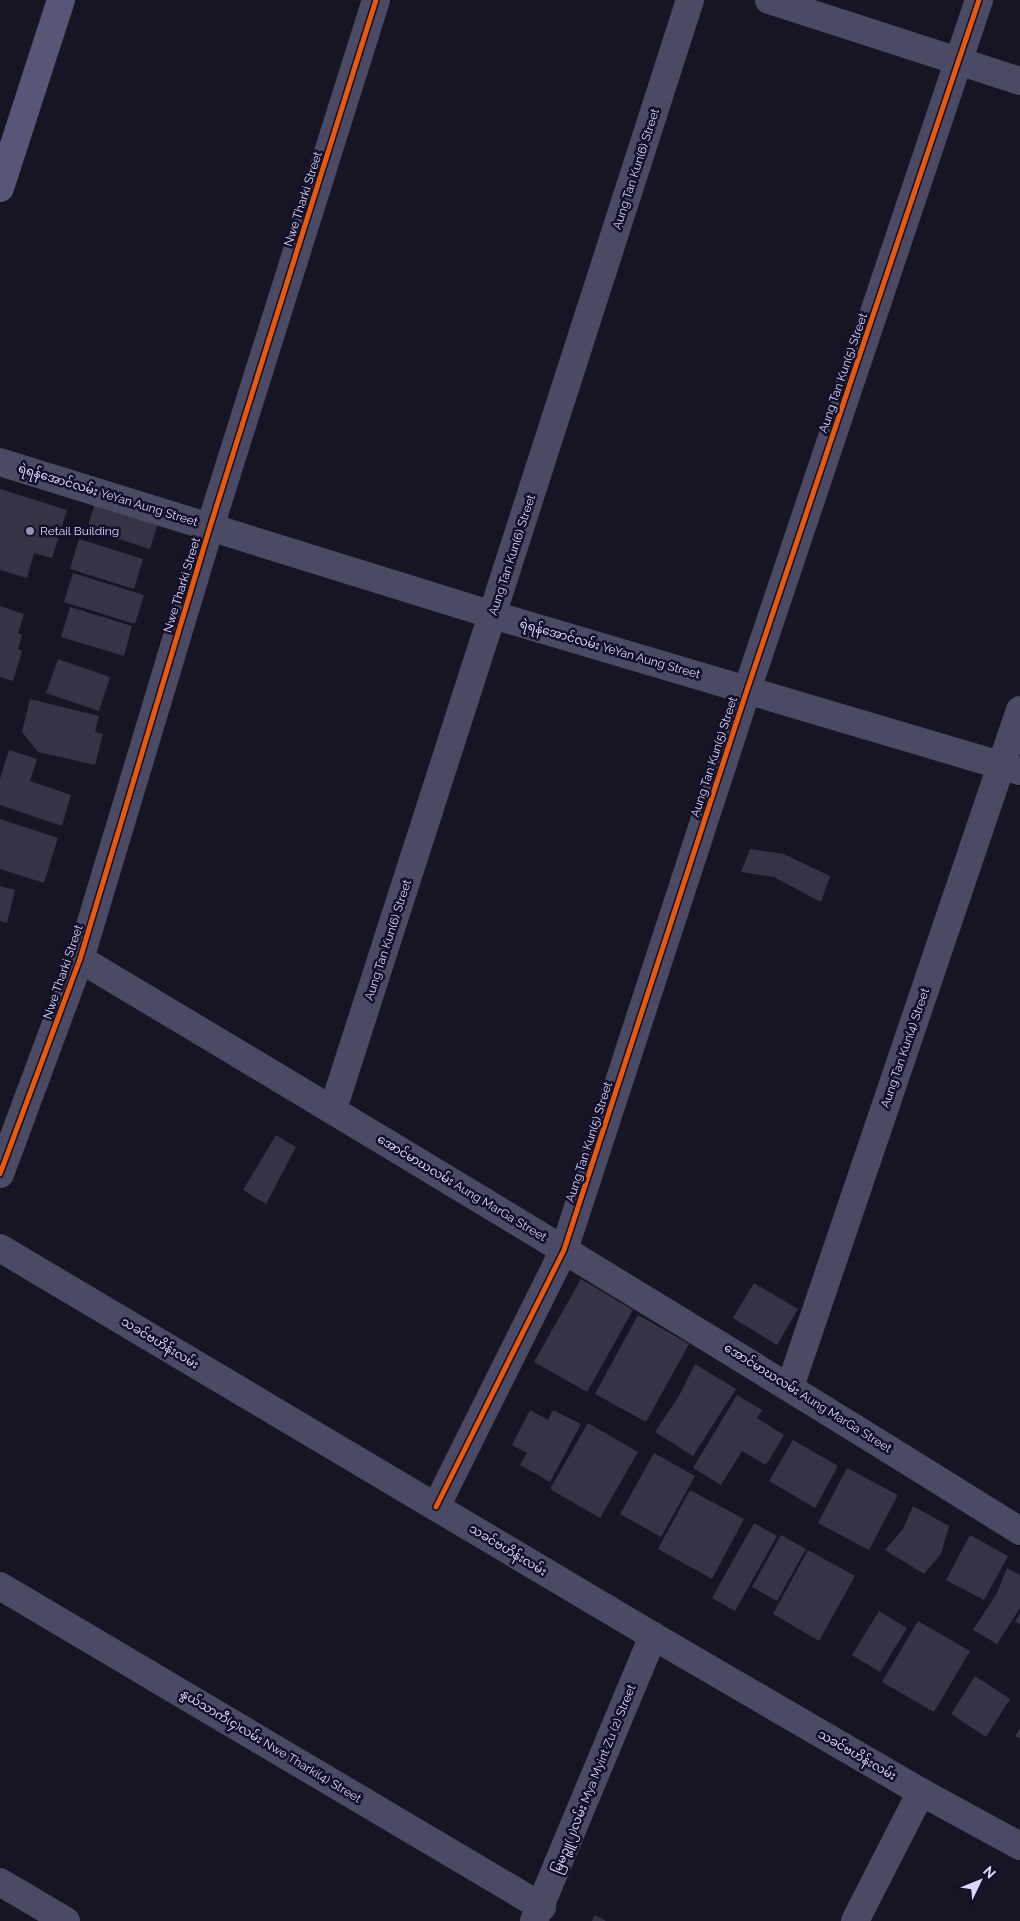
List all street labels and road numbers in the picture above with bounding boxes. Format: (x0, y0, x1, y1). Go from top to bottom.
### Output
street label: Aung Tan Kun(6) Street (610, 107, 662, 231)
street label: Nwe Tharki Street (281, 150, 325, 248)
street label: Aung Tan Kun(5) Street (816, 311, 870, 435)
street label: ရဲရန်အောင်လမ်း YeYan Aung Street (16, 459, 200, 532)
street label: Aung Tan Kun(6) Street (486, 493, 538, 617)
street label: Nwe Tharki Street (161, 536, 203, 634)
street label: ရဲရန်အောင်လမ်း YeYan Aung Street (517, 615, 702, 684)
street label: Aung Tan Kun(5) Street (688, 695, 740, 819)
street label: Aung Tan Kun(6) Street (362, 878, 414, 1002)
street label: Nwe Tharki Street (40, 923, 86, 1021)
street label: Aung Tan Kun(4) Street (878, 986, 932, 1110)
street label: Aung Tan Kun(5) Street (563, 1080, 615, 1204)
street label: အောင်မာဃလမ်း Aung MarGa Street (375, 1130, 550, 1244)
street label: သခင်ဗဟိန်းလမ်း (117, 1313, 202, 1374)
street label: အောင်မာဃလမ်း Aung MarGa Street (722, 1339, 895, 1456)
street label: သခင်ဗဟိန်းလမ်း (465, 1520, 550, 1581)
street label: မြမဉ္ဇူ(၂)လမ်း Mya Myint Zu (2) Street (548, 1682, 641, 1877)
street label: နွယ်သာကီ(၄)လမ်း Nwe Tharki(4) Street (177, 1685, 365, 1808)
street label: သခင်ဗဟိန်းလမ်း (814, 1725, 900, 1786)

